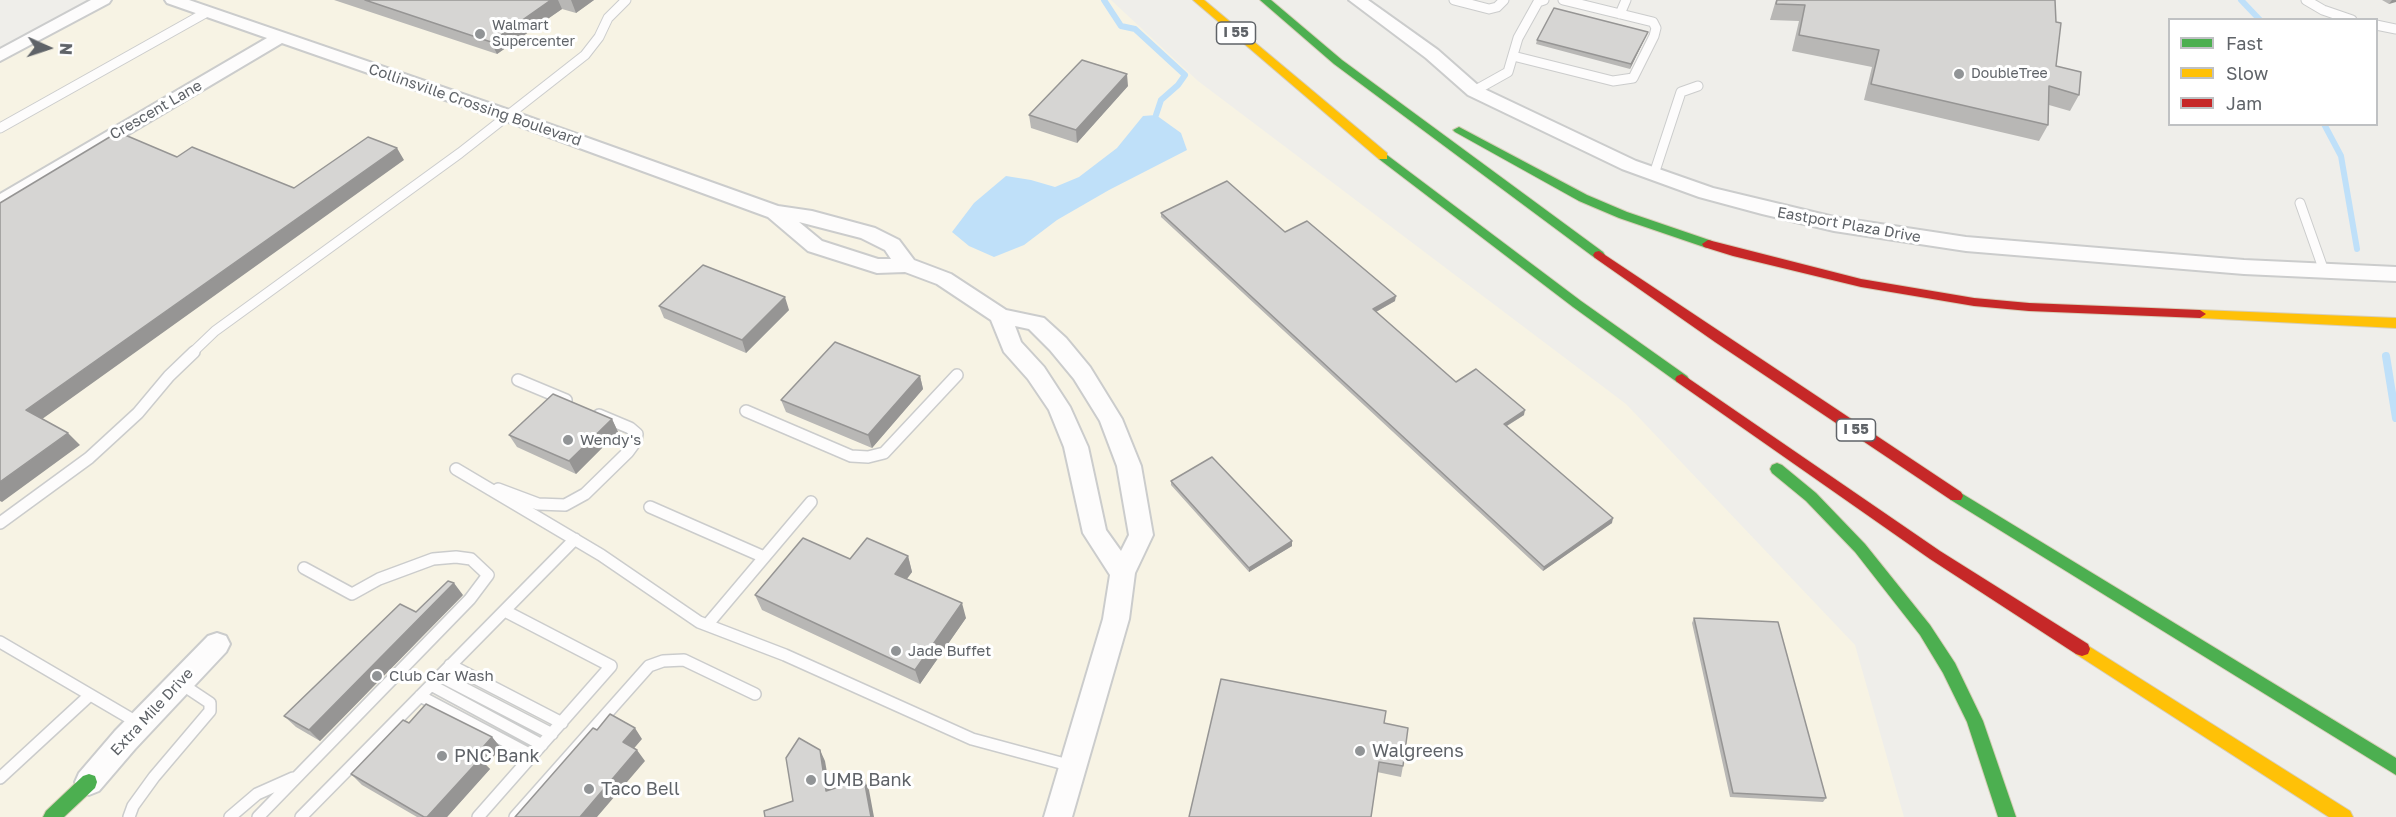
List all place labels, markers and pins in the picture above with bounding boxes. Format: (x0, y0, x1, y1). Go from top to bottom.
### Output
place label: Walmart Supercenter (492, 18, 575, 50)
marker: Walmart Supercenter (473, 27, 487, 41)
place label: DoubleTree (1971, 66, 2048, 82)
marker: DoubleTree (1952, 67, 1966, 81)
place label: Wendy's (580, 431, 641, 449)
marker: Wendy's (561, 433, 575, 447)
place label: Jade Buffet (908, 642, 991, 660)
marker: Jade Buffet (889, 644, 903, 658)
place label: Club Car Wash (389, 667, 494, 685)
marker: Club Car Wash (370, 669, 384, 683)
place label: Walgreens (1372, 740, 1464, 762)
marker: Walgreens (1353, 744, 1367, 758)
place label: PNC Bank (454, 745, 540, 767)
marker: PNC Bank (435, 749, 449, 763)
place label: UMB Bank (823, 769, 912, 791)
marker: UMB Bank (804, 773, 818, 787)
place label: Taco Bell (601, 778, 680, 800)
marker: Taco Bell (582, 782, 596, 796)

